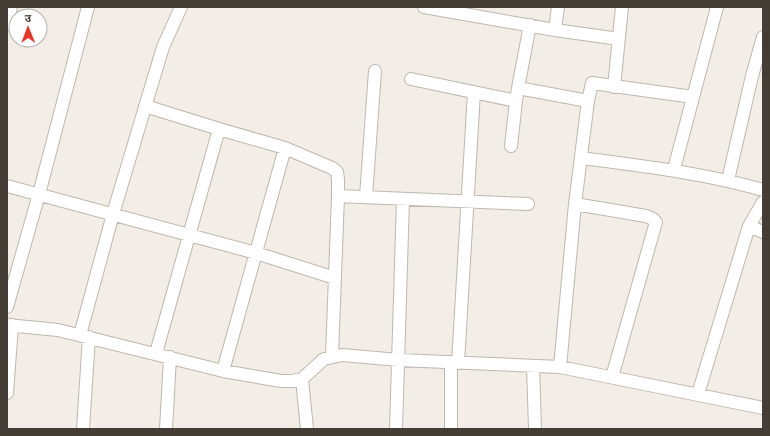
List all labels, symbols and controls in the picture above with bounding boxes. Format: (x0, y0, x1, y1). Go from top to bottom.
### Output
north arrow (8, 8, 48, 48)
text: उ (25, 12, 32, 25)

